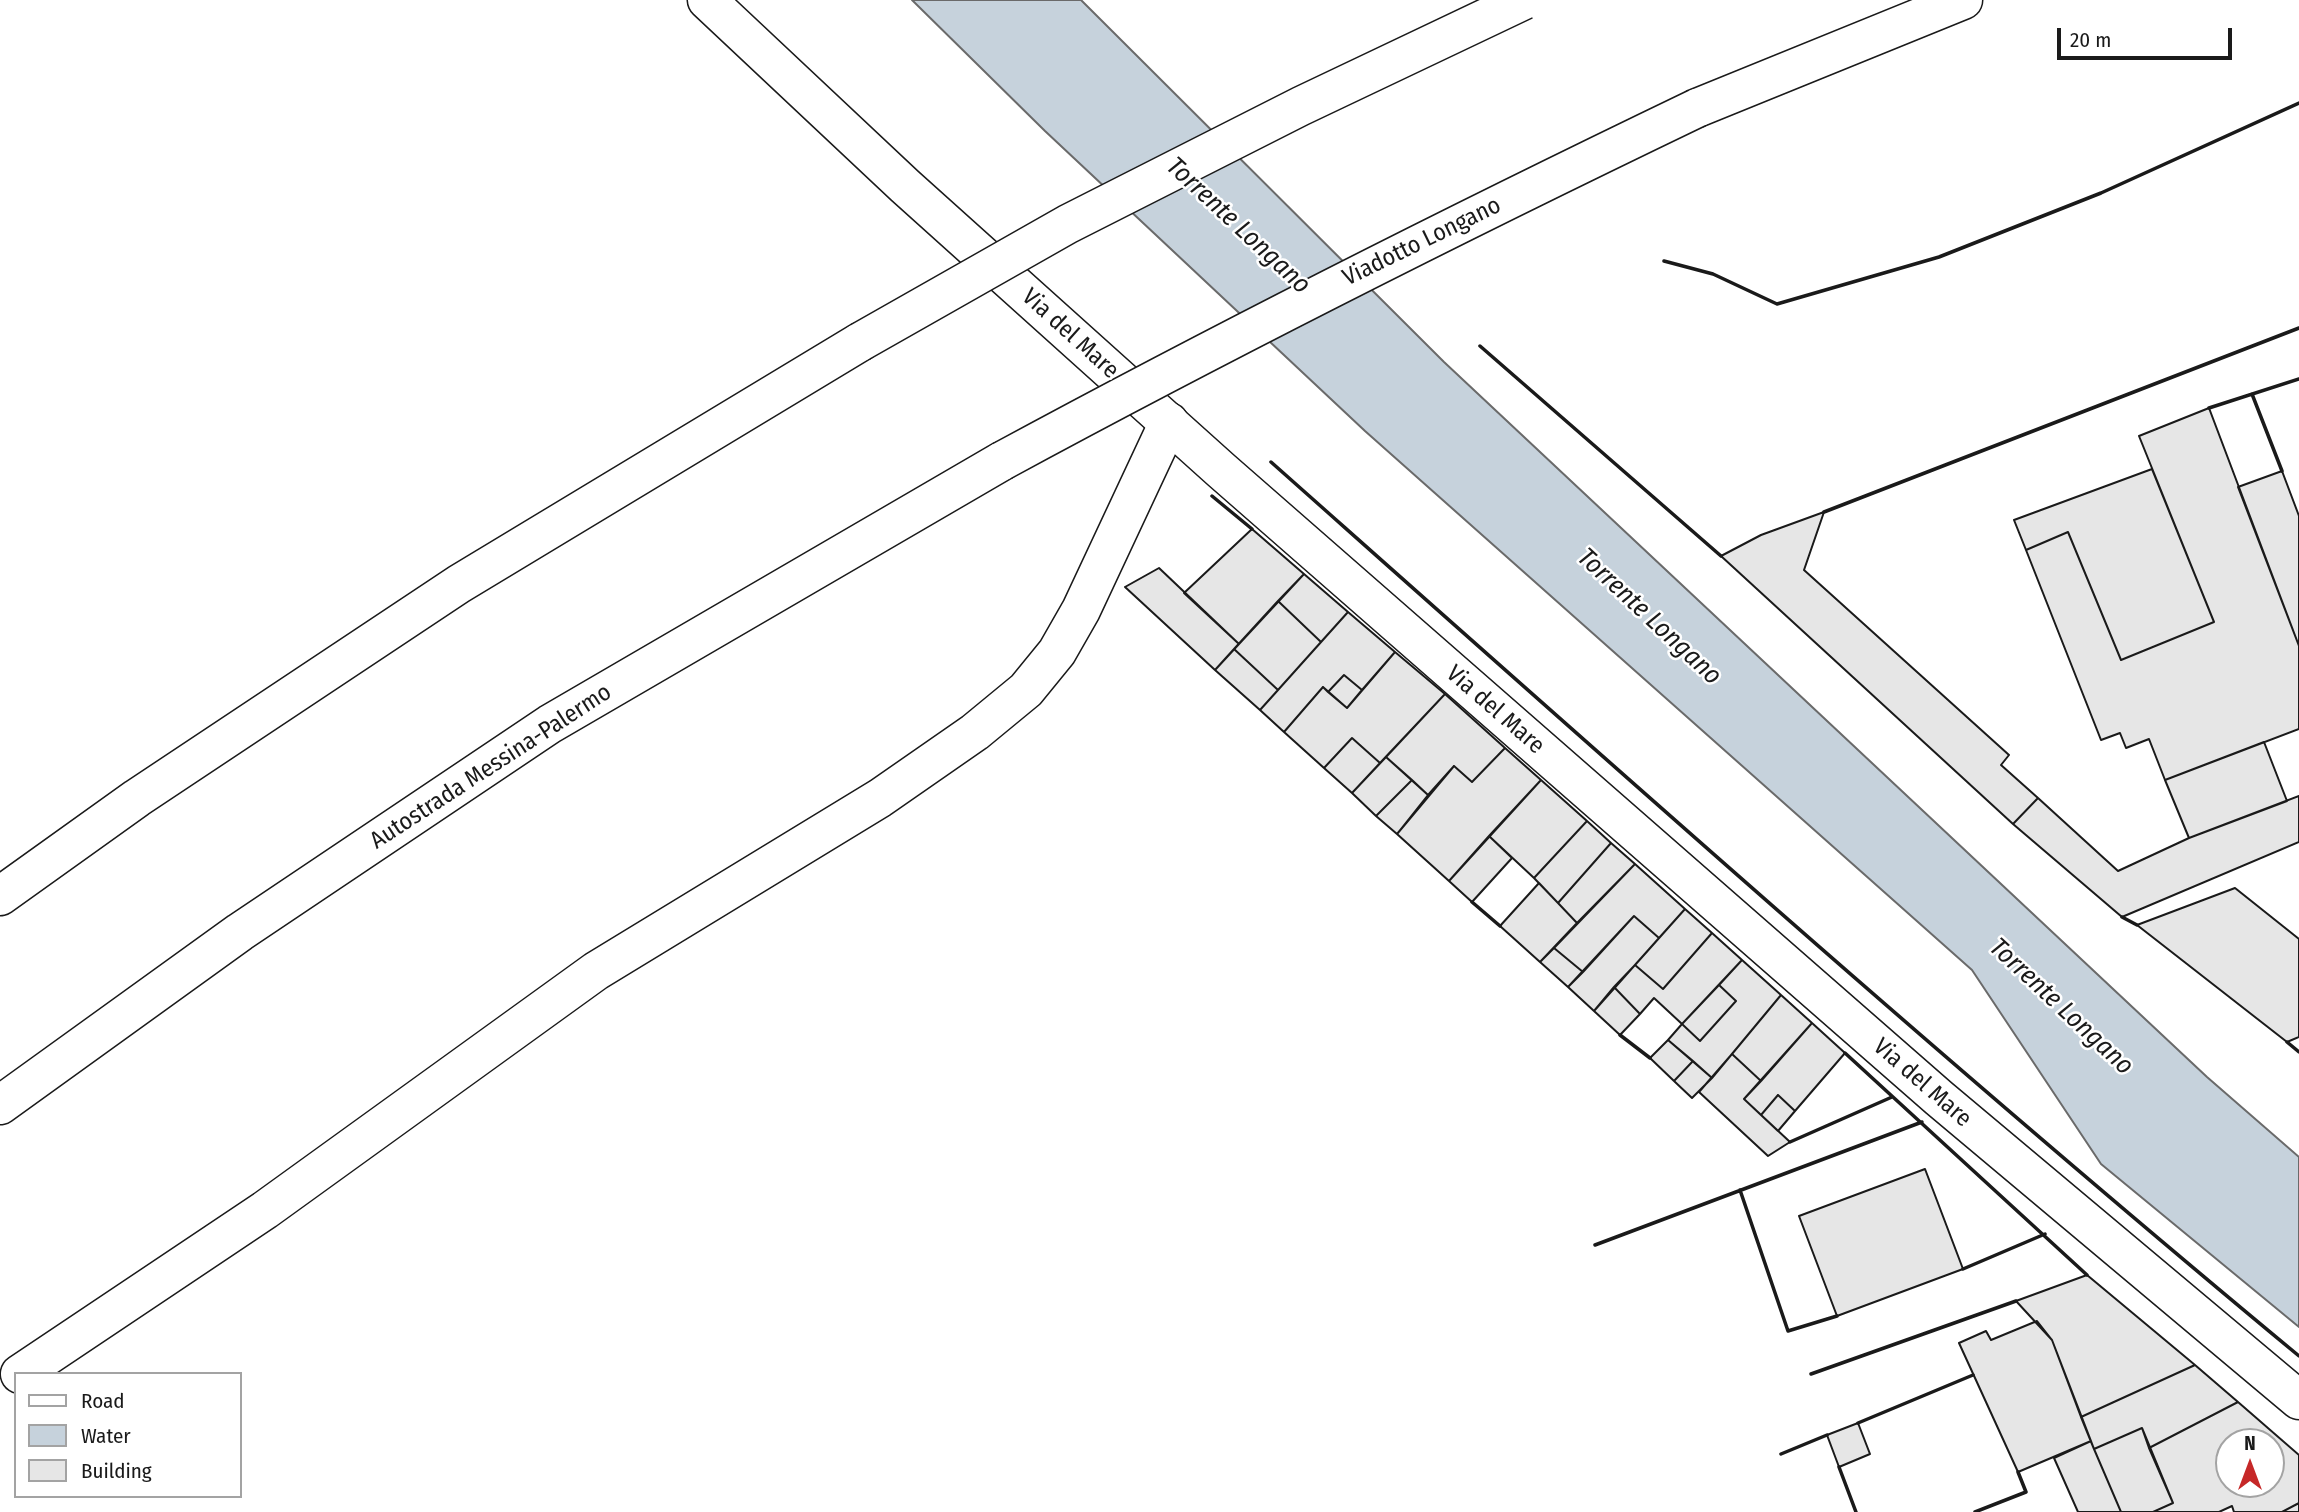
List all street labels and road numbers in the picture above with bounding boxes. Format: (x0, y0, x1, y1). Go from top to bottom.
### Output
street label: Viadotto Longano (1338, 191, 1506, 293)
street label: Via del Mare (1015, 283, 1125, 385)
street label: Via del Mare (1440, 660, 1550, 760)
street label: Autostrada Messina-Palermo (365, 678, 617, 856)
street label: Via del Mare (1867, 1033, 1977, 1133)

